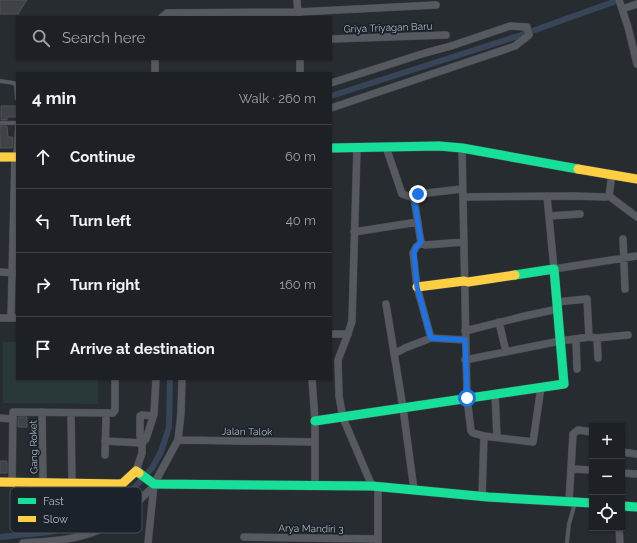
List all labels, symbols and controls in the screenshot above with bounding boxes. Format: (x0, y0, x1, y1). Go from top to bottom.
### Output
search box (16, 16, 332, 60)
street label: Griya Triyagan Baru (343, 20, 433, 35)
icon: search (30, 27, 52, 49)
text: Search here (62, 29, 145, 47)
text: 4 min (32, 88, 76, 108)
text: Walk · 260 m (239, 91, 316, 106)
icon: ahead (32, 146, 54, 168)
text: Continue (70, 148, 135, 166)
text: 60 m (285, 149, 316, 164)
route end (409, 185, 427, 203)
icon: left (32, 210, 54, 232)
text: Turn left (70, 212, 131, 230)
text: 40 m (286, 213, 316, 228)
icon: right (32, 274, 54, 296)
text: Turn right (70, 276, 140, 294)
text: 160 m (279, 277, 316, 292)
icon: arrive (32, 338, 54, 360)
text: Arrive at destination (70, 340, 215, 358)
route start (458, 389, 476, 407)
street label: Gang Roket (28, 419, 39, 474)
map controls (589, 423, 625, 531)
button: + (589, 423, 625, 459)
street label: Jalan Talok (221, 426, 273, 437)
button: − (589, 459, 625, 495)
legend (10, 487, 142, 533)
text: Fast (43, 495, 64, 508)
button: locate (589, 495, 625, 531)
text: Slow (43, 513, 68, 526)
street label: Arya Mandiri 3 (278, 522, 344, 535)

